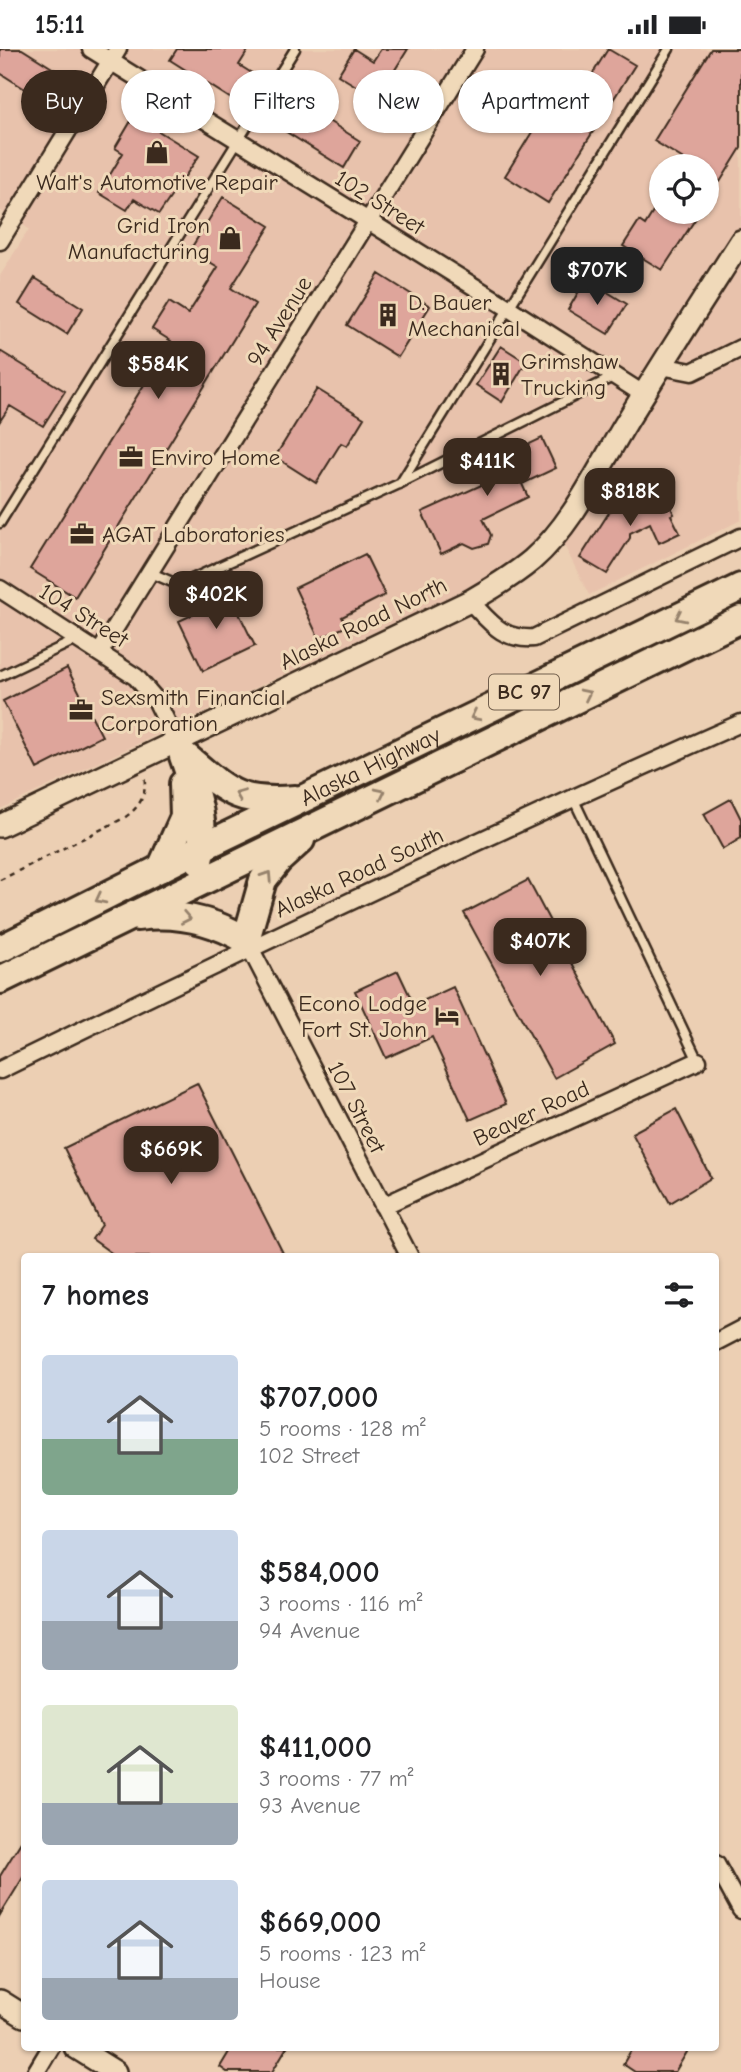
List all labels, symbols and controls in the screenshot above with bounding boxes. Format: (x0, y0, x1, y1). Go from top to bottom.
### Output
text: 15:11 (35, 10, 85, 40)
chip: Buy (21, 70, 107, 133)
chip: Rent (121, 70, 215, 133)
chip: Filters (229, 70, 339, 133)
chip: New (353, 70, 444, 133)
chip: Apartment (458, 70, 613, 133)
shop icon: Walt's Automotive Repair (143, 138, 171, 166)
map controls (649, 154, 719, 224)
button: locate (649, 154, 719, 224)
street label: 102 Street (330, 164, 431, 241)
place label: Walt's Automotive Repair (36, 169, 279, 196)
place label: Grid Iron Manufacturing (68, 212, 210, 265)
shop icon: Grid Iron Manufacturing (216, 224, 244, 252)
pin: $707K (548, 247, 646, 307)
text: $707K (567, 256, 627, 283)
street label: 94 Avenue (241, 271, 318, 371)
place label: D. Bauer Mechanical (408, 289, 520, 342)
building icon: D. Bauer Mechanical (374, 301, 402, 329)
pin: $584K (109, 341, 207, 401)
place label: Grimshaw Trucking (521, 348, 619, 401)
text: $584K (127, 350, 189, 377)
building icon: Grimshaw Trucking (487, 360, 515, 388)
pin: $411K (438, 439, 536, 498)
office icon: Enviro Home (117, 443, 145, 471)
place label: Enviro Home (151, 444, 280, 471)
text: $411K (459, 447, 515, 474)
pin: $818K (581, 469, 679, 528)
text: $818K (600, 477, 660, 504)
office icon: AGAT Laboratories (68, 520, 96, 548)
place label: AGAT Laboratories (102, 521, 285, 548)
pin: $402K (167, 571, 265, 631)
street label: Alaska Road North (275, 571, 451, 676)
street label: 104 Street (34, 578, 134, 654)
text: $402K (185, 580, 247, 607)
one-way arrow (675, 608, 687, 622)
road number: BC 97 (489, 675, 559, 709)
place label: Sexsmith Financial Corporation (101, 684, 286, 737)
one-way arrow (579, 688, 591, 702)
office icon: Sexsmith Financial Corporation (67, 696, 95, 724)
one-way arrow (470, 708, 482, 722)
street label: Alaska Highway (296, 721, 445, 812)
one-way arrow (374, 788, 386, 802)
one-way arrow (234, 789, 246, 803)
street label: Alaska Road South (271, 822, 448, 923)
one-way arrow (259, 871, 272, 884)
one-way arrow (95, 891, 107, 905)
one-way arrow (180, 910, 192, 925)
pin: $407K (491, 919, 589, 978)
text: $407K (509, 927, 571, 954)
place label: Econo Lodge Fort St. John (298, 990, 427, 1043)
hotel icon: Econo Lodge Fort St. John (433, 1002, 461, 1030)
street label: 107 Street (322, 1057, 392, 1159)
street label: Beaver Road (469, 1075, 593, 1152)
pin: $669K (122, 1127, 220, 1186)
text: $669K (140, 1135, 202, 1162)
icon: filters (660, 1276, 698, 1314)
text: 7 homes (42, 1278, 149, 1313)
text: $707,000 (259, 1380, 378, 1415)
icon: home (98, 1383, 182, 1467)
text: 5 rooms · 128 m² (259, 1415, 426, 1442)
text: 102 Street (259, 1442, 359, 1469)
text: $584,000 (259, 1555, 380, 1590)
icon: home (98, 1558, 182, 1642)
text: 3 rooms · 116 m² (259, 1590, 423, 1617)
text: 94 Avenue (259, 1617, 360, 1644)
text: $411,000 (259, 1730, 372, 1765)
icon: home (98, 1733, 182, 1817)
text: 3 rooms · 77 m² (259, 1765, 414, 1792)
text: 93 Avenue (259, 1792, 361, 1819)
text: $669,000 (259, 1905, 381, 1940)
icon: home (98, 1908, 182, 1992)
text: 5 rooms · 123 m² (259, 1940, 425, 1967)
text: House (259, 1967, 321, 1994)

